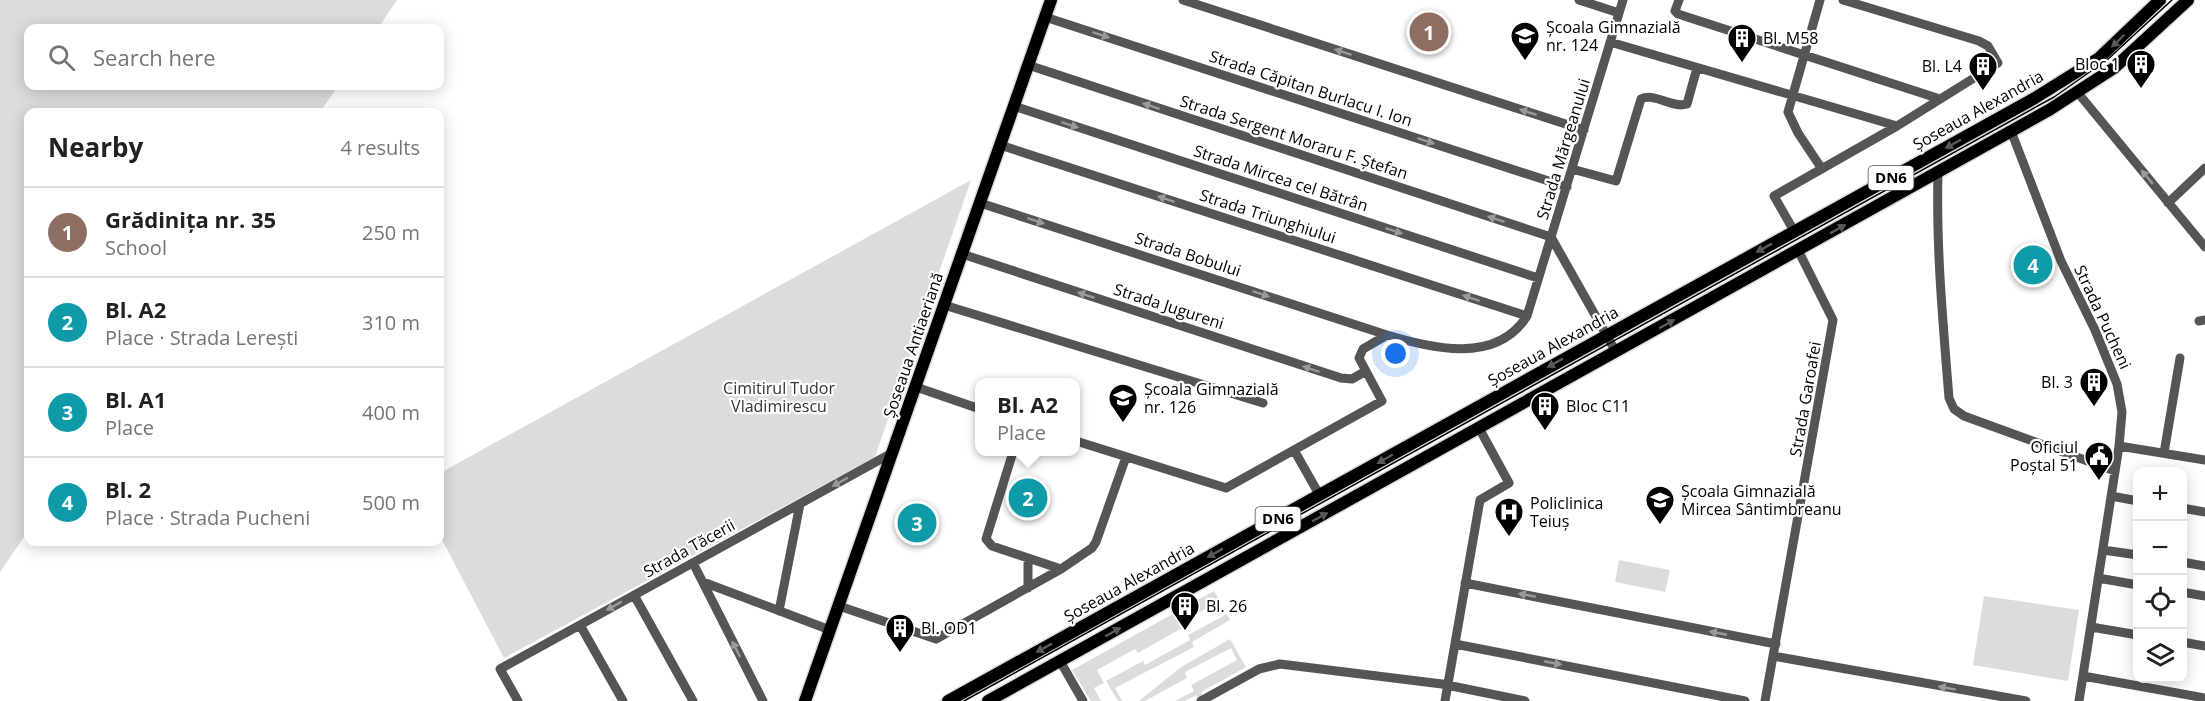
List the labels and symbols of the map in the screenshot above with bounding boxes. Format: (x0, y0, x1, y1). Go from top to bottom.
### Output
pin: 1 (1410, 9, 1448, 54)
place label: Școala Gimnazială nr. 124 (1546, 16, 1681, 56)
school or university icon: Școala Gimnazială nr. 124 (1509, 20, 1541, 62)
building icon: Bl. M58 (1726, 22, 1758, 64)
place label: Bl. M58 (1763, 27, 1818, 49)
one-way arrow (1092, 31, 1110, 40)
one-way arrow (2111, 34, 2125, 48)
street label: Strada Căpitan Burlacu I. Ion (1207, 45, 1415, 131)
one-way arrow (1334, 47, 1352, 56)
building icon: Bloc 1 (2125, 48, 2157, 90)
building icon: Bl. L4 (1967, 50, 1999, 92)
place label: Bloc 1 (2075, 53, 2120, 75)
place label: Bl. L4 (1922, 55, 1962, 77)
street label: Șoseaua Alexandria (1909, 65, 2047, 155)
street label: Strada Mărgeanului (1531, 76, 1595, 222)
street label: Strada Sergent Moraru F. Ștefan (1177, 90, 1411, 184)
one-way arrow (1142, 100, 1160, 110)
one-way arrow (1519, 107, 1537, 117)
one-way arrow (1061, 120, 1079, 130)
one-way arrow (1417, 137, 1435, 146)
street label: Strada Mircea cel Bătrân (1191, 139, 1371, 217)
one-way arrow (1944, 139, 1961, 149)
road number: DN6 (1868, 166, 1914, 190)
one-way arrow (2141, 170, 2154, 185)
street label: Strada Triunghiului (1197, 184, 1339, 248)
one-way arrow (1157, 193, 1175, 203)
one-way arrow (1487, 214, 1505, 223)
one-way arrow (1027, 217, 1045, 226)
one-way arrow (1829, 224, 1846, 234)
street label: Strada Bobului (1132, 227, 1244, 281)
one-way arrow (1385, 227, 1403, 236)
pin: 4 (2014, 242, 2052, 288)
one-way arrow (1755, 243, 1772, 253)
street label: Strada Pucheni (2069, 261, 2137, 373)
street label: Șoseaua Antiaeriană (878, 269, 948, 421)
street label: Strada Jugureni (1111, 278, 1227, 334)
one-way arrow (1077, 289, 1095, 299)
one-way arrow (1252, 290, 1270, 299)
one-way arrow (1462, 292, 1480, 302)
street label: Șoseaua Alexandria (1484, 301, 1622, 391)
one-way arrow (1659, 319, 1676, 329)
your location (1381, 339, 1410, 368)
street label: Strada Garoafei (1784, 340, 1826, 458)
one-way arrow (1546, 358, 1563, 368)
one-way arrow (1302, 363, 1320, 373)
building icon: Bl. 3 (2078, 366, 2110, 408)
place label: Bl. 3 (2041, 371, 2073, 393)
park label: Cimitirul Tudor Vladimirescu (723, 377, 835, 417)
place label: Școala Gimnazială nr. 126 (1144, 378, 1279, 418)
school or university icon: Școala Gimnazială nr. 126 (1107, 382, 1139, 424)
building icon: Bloc C11 (1529, 390, 1561, 432)
place label: Bloc C11 (1566, 395, 1630, 417)
place label: Oficiul Poștal 51 (2010, 436, 2078, 476)
public building icon: Oficiul Poștal 51 (2083, 440, 2115, 482)
one-way arrow (1377, 453, 1393, 464)
pin: 2 (1008, 476, 1048, 520)
one-way arrow (831, 477, 848, 487)
place label: Școala Gimnazială Mircea Sântimbreanu (1681, 480, 1842, 520)
school or university icon: Școala Gimnazială Mircea Sântimbreanu (1644, 484, 1676, 526)
place label: Policlinica Teiuș (1530, 492, 1603, 532)
hospital icon: Policlinica Teiuș (1493, 496, 1525, 538)
pin: 3 (898, 500, 936, 546)
road number: DN6 (1256, 507, 1300, 531)
one-way arrow (1312, 512, 1329, 522)
street label: Strada Tăcerii (639, 514, 739, 582)
street label: Șoseaua Alexandria (1060, 537, 1198, 627)
one-way arrow (1207, 548, 1223, 559)
building icon: Bl. 26 (1169, 590, 1201, 632)
one-way arrow (1517, 590, 1536, 599)
place label: Bl. 26 (1206, 595, 1247, 617)
one-way arrow (605, 601, 622, 611)
building icon: Bl. OD1 (884, 612, 916, 654)
place label: Bl. OD1 (921, 617, 977, 639)
one-way arrow (1104, 627, 1121, 637)
one-way arrow (1709, 628, 1728, 637)
one-way arrow (732, 640, 741, 657)
one-way arrow (1035, 643, 1052, 653)
one-way arrow (1544, 659, 1563, 668)
one-way arrow (1938, 683, 1957, 692)

